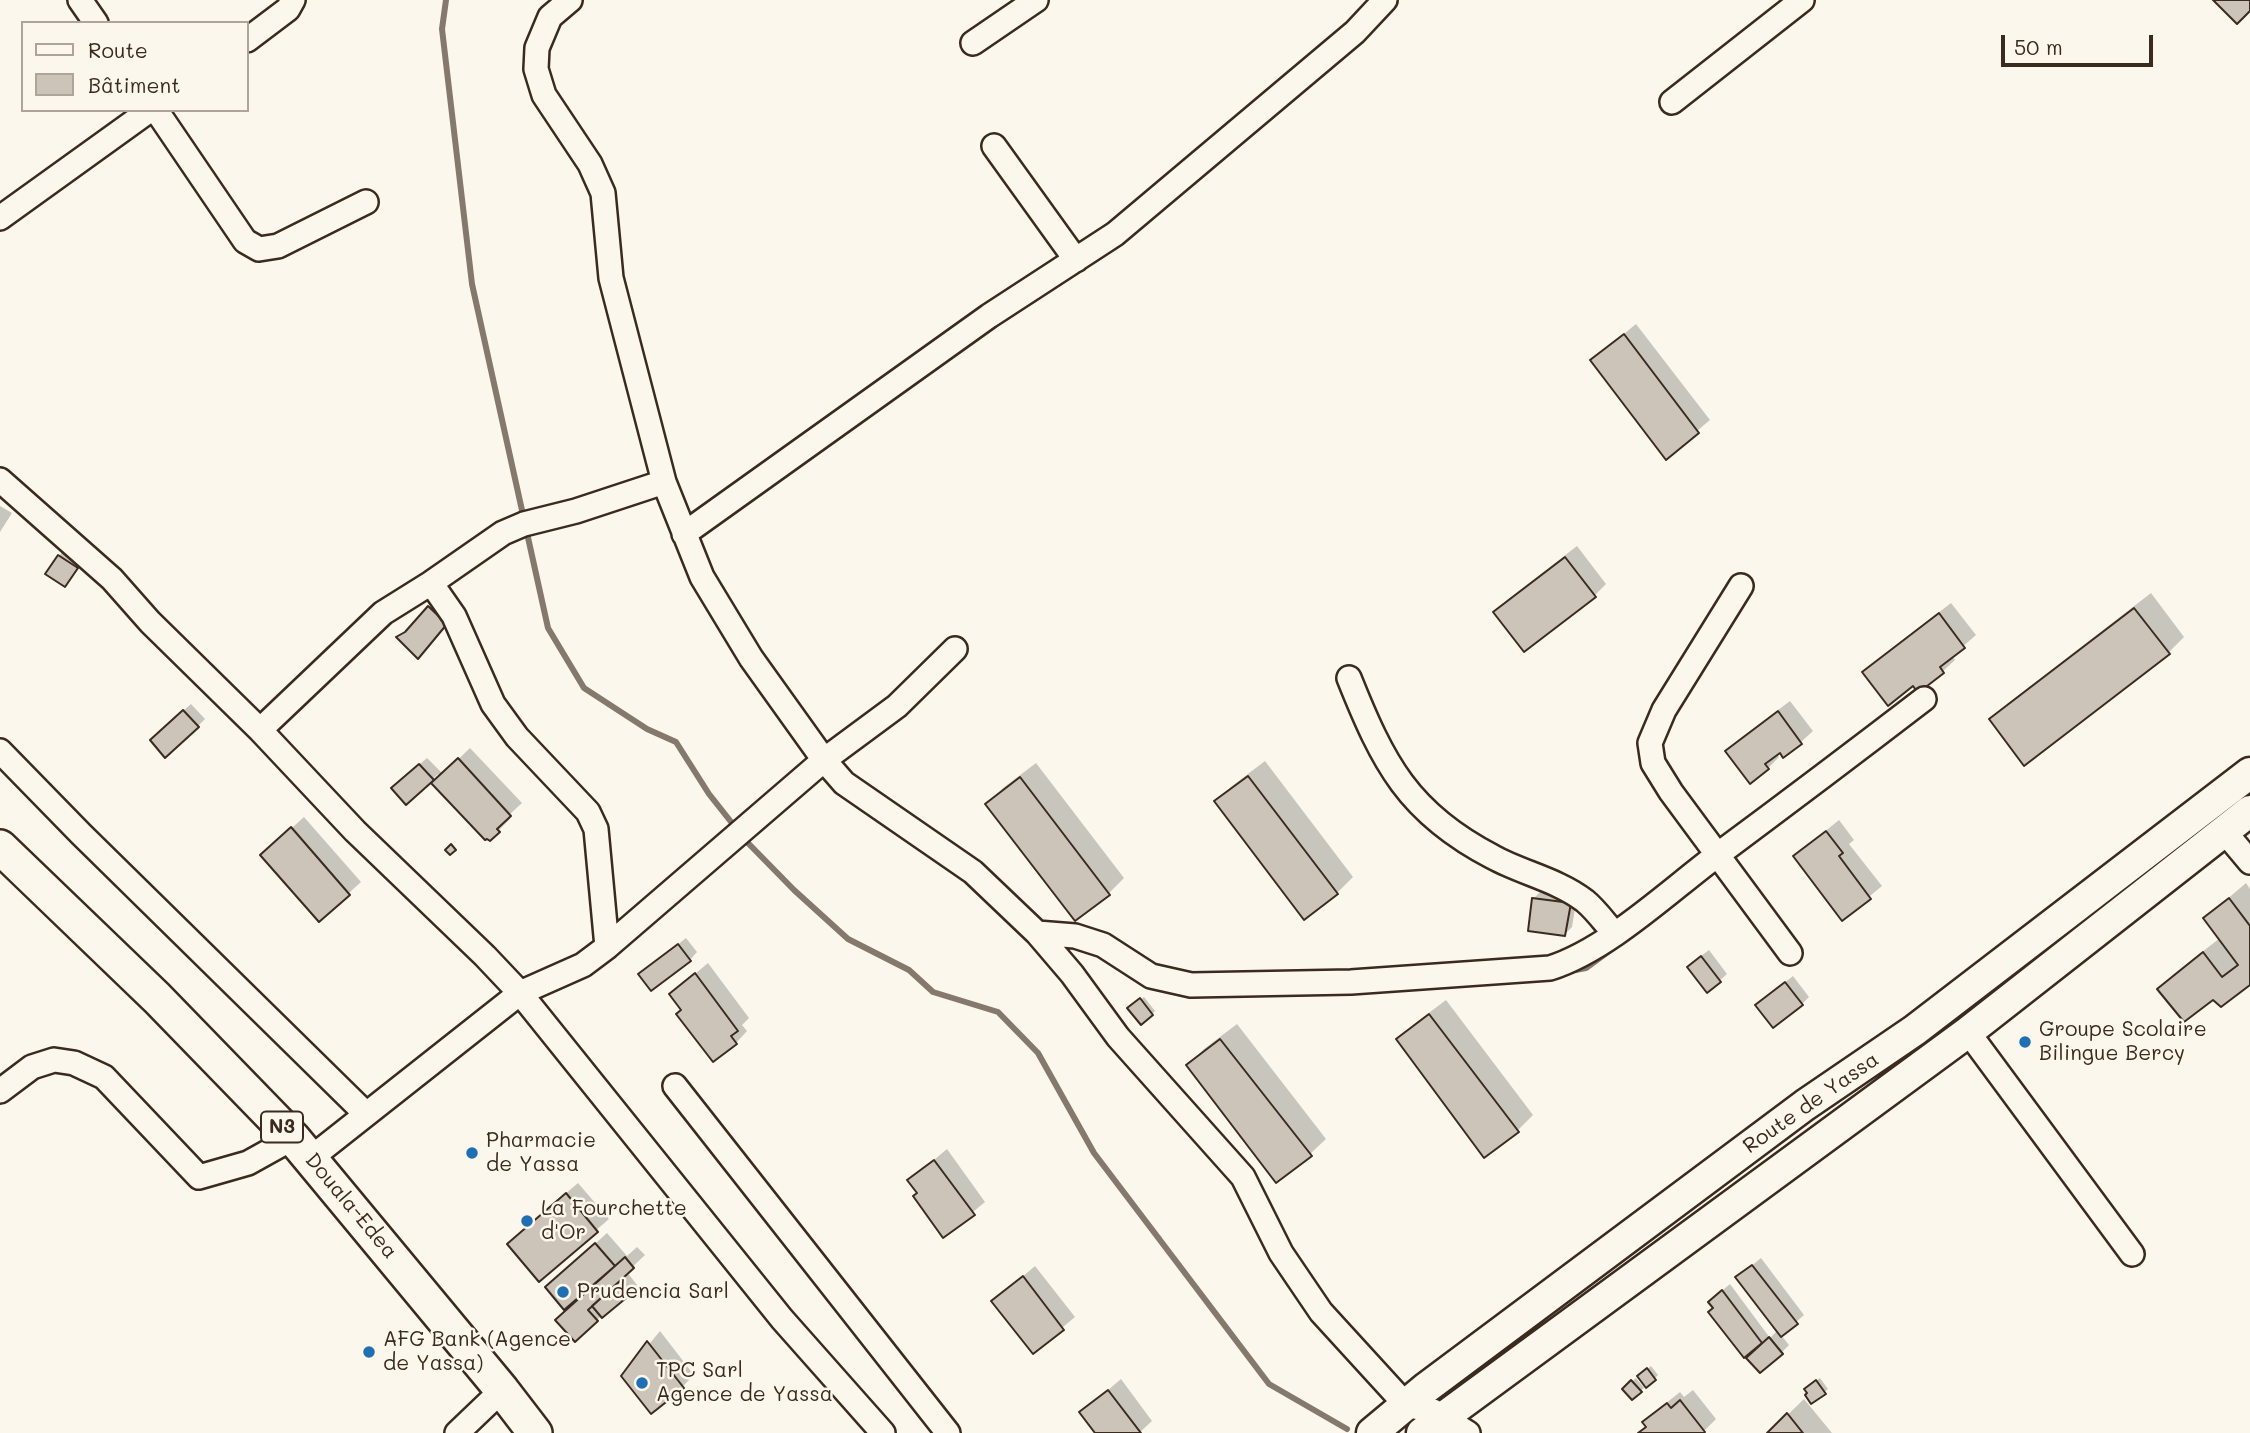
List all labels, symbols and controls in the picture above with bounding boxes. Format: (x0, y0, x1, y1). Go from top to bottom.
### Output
legend (21, 21, 248, 112)
scale bar (2005, 21, 2157, 65)
text: 50 m (2014, 33, 2063, 60)
text: Route (88, 36, 148, 63)
text: Bâtiment (88, 71, 180, 98)
place label: Groupe Scolaire Bilingue Bercy (2039, 1017, 2207, 1067)
marker: Groupe Scolaire Bilingue Bercy (2017, 1034, 2033, 1050)
street label: Route de Yassa (1738, 1047, 1884, 1159)
road number: N3 (261, 1112, 303, 1142)
place label: Pharmacie de Yassa (486, 1128, 596, 1178)
marker: Pharmacie de Yassa (464, 1145, 480, 1161)
street label: Douala-Edea (300, 1148, 402, 1264)
place label: La Fourchette d'Or (541, 1196, 687, 1246)
marker: La Fourchette d'Or (519, 1213, 535, 1229)
place label: Prudencia Sarl (577, 1279, 729, 1305)
marker: Prudencia Sarl (555, 1284, 571, 1300)
place label: AFG Bank (Agence de Yassa) (383, 1327, 571, 1377)
marker: AFG Bank (Agence de Yassa) (361, 1344, 377, 1360)
place label: TPC Sarl Agence de Yassa (656, 1358, 833, 1408)
marker: TPC Sarl Agence de Yassa (634, 1375, 650, 1391)

